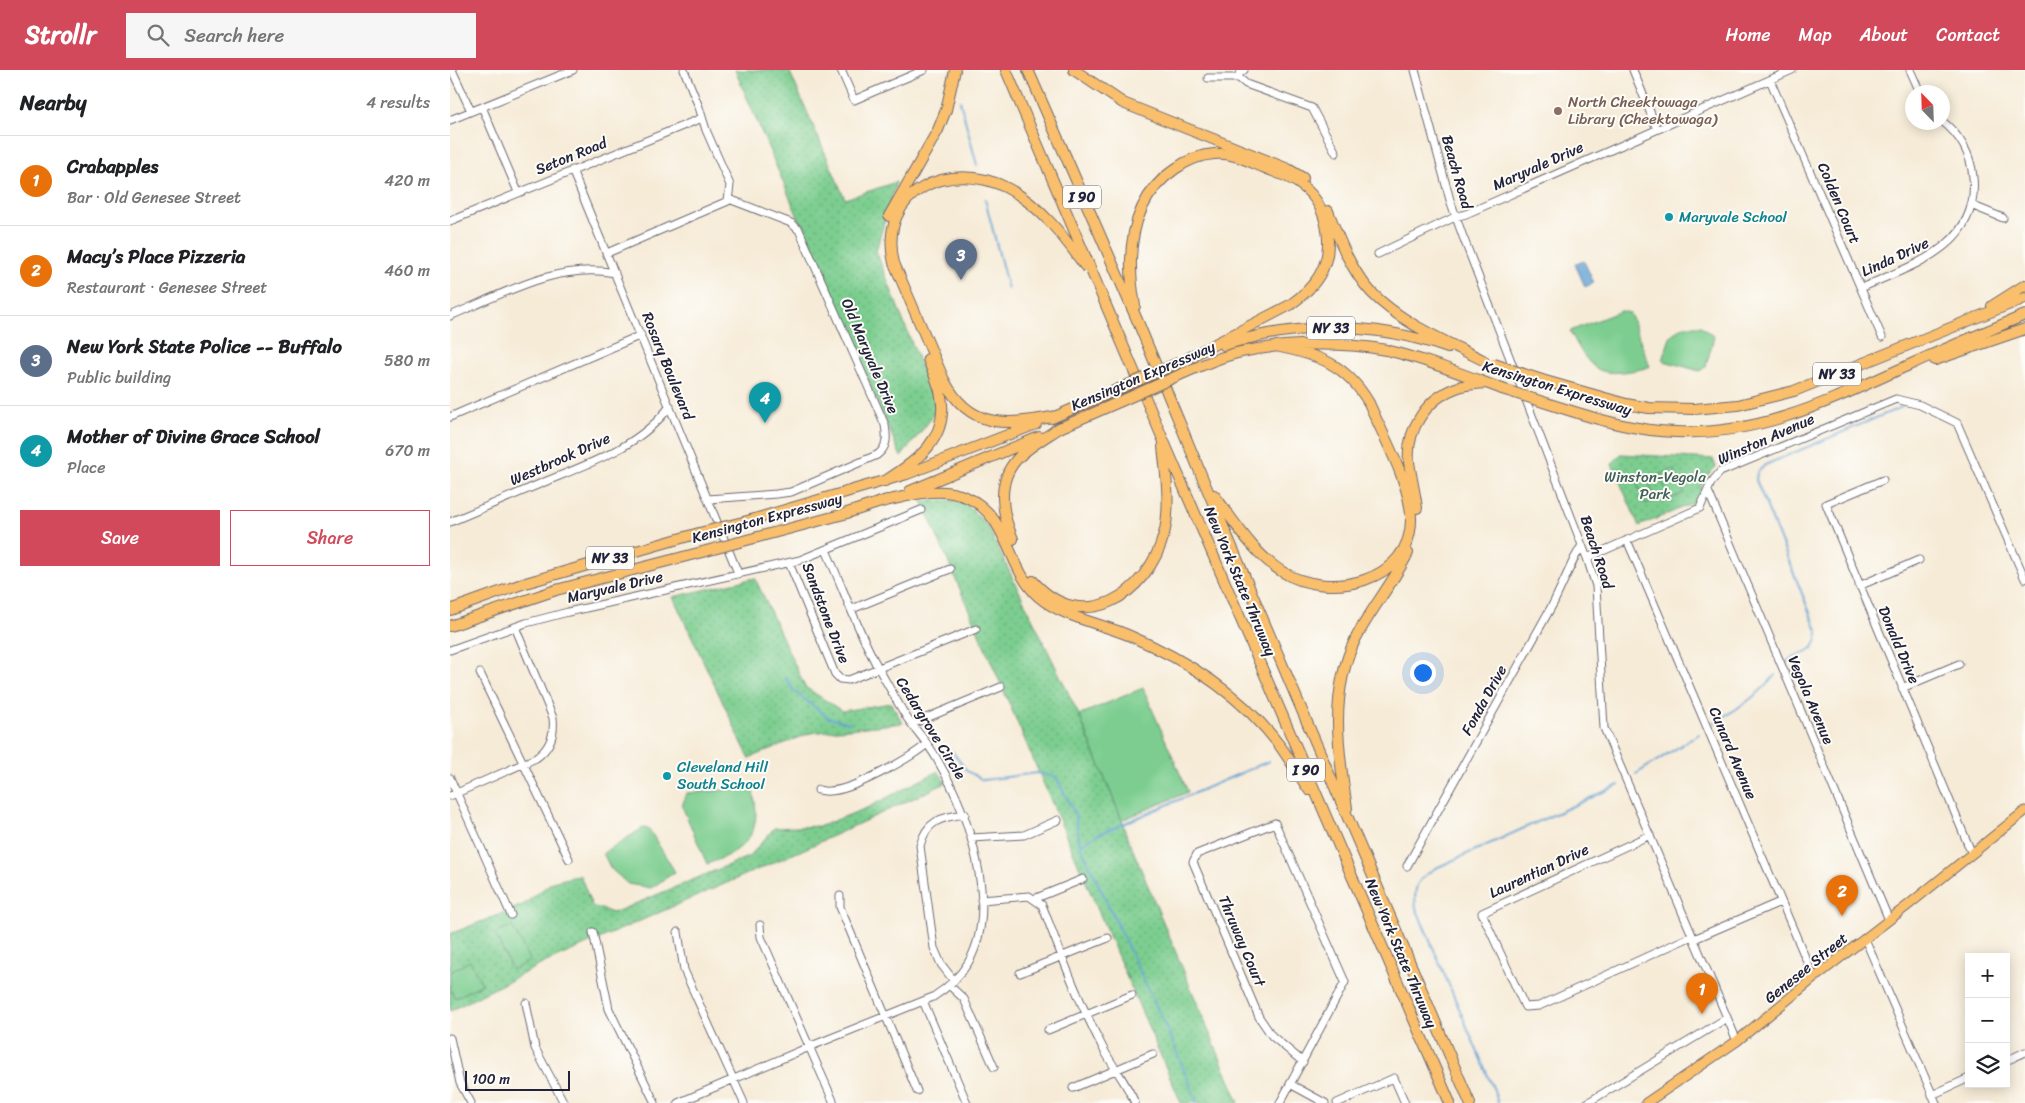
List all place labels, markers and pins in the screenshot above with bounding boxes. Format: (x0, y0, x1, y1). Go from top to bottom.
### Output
place label: North Cheektowaga Library (Cheektowaga) (1568, 89, 1718, 132)
marker: North Cheektowaga Library (Cheektowaga) (1552, 105, 1564, 117)
place label: Maryvale School (1679, 204, 1788, 230)
marker: Maryvale School (1663, 211, 1675, 223)
pin: 3 (945, 239, 977, 280)
pin: 4 (749, 382, 781, 423)
place label: Cleveland Hill South School (677, 754, 769, 797)
marker: Cleveland Hill South School (661, 770, 673, 782)
pin: 2 (1826, 875, 1858, 916)
pin: 1 (1686, 973, 1718, 1014)

